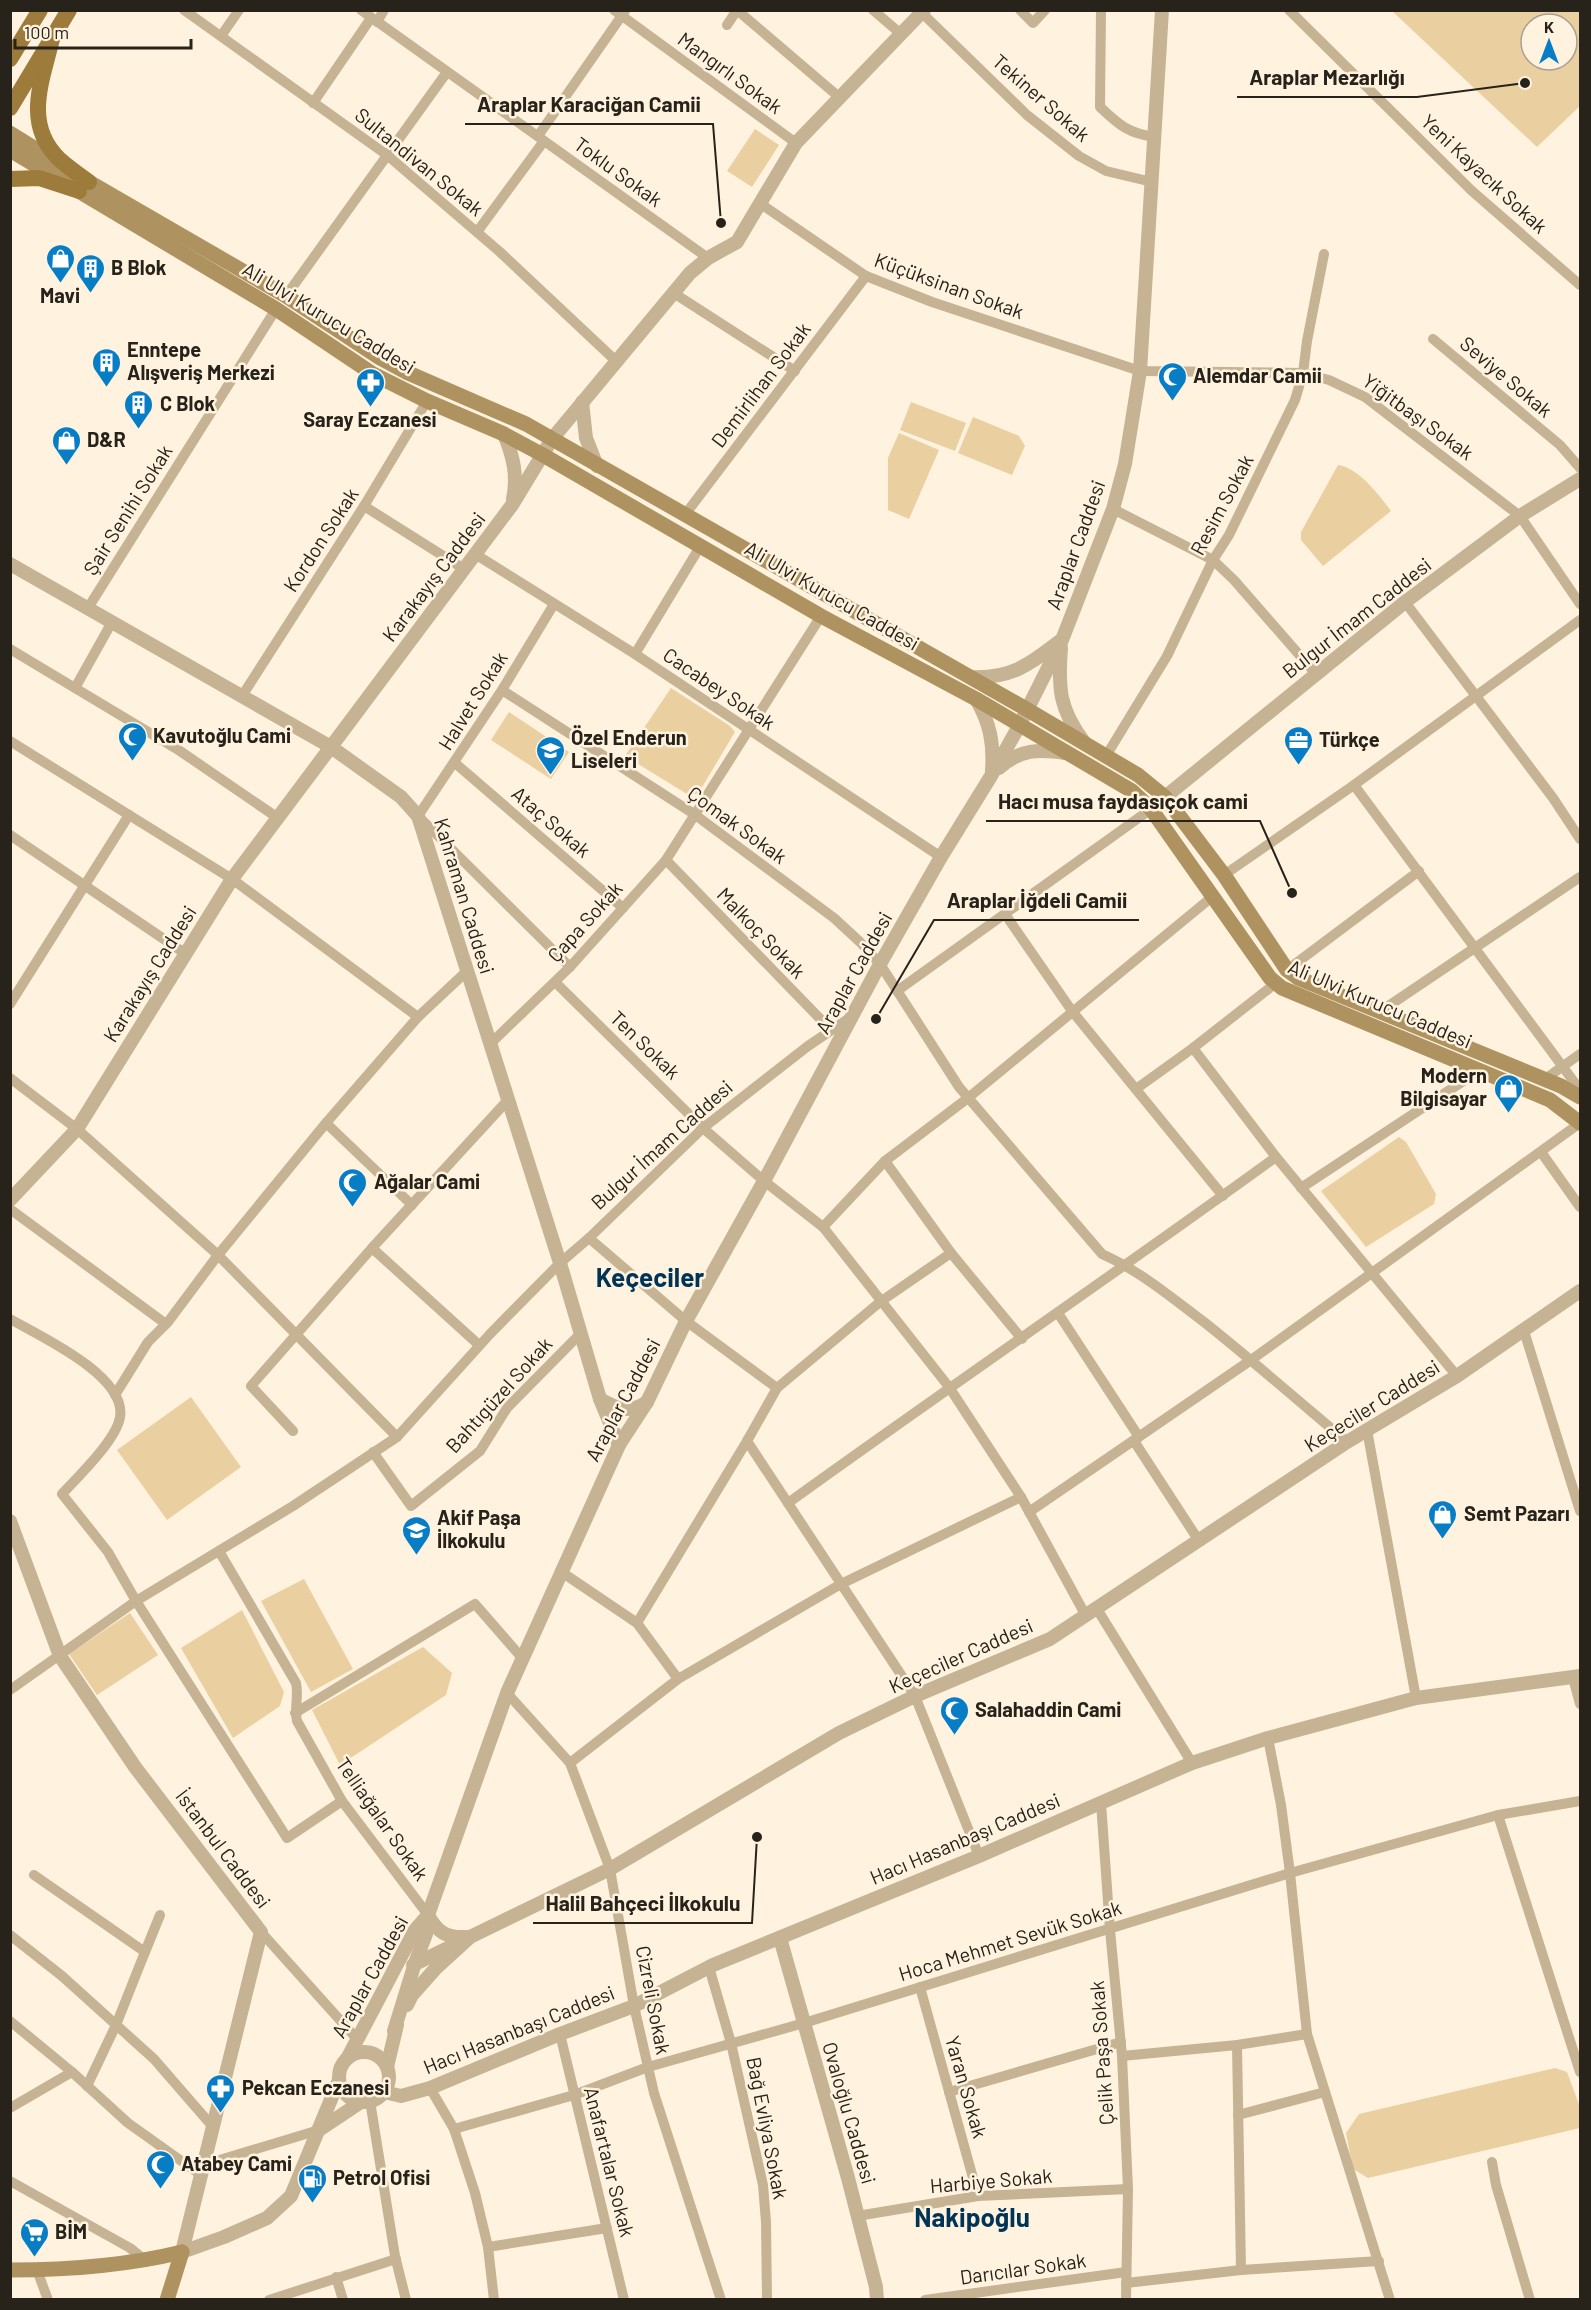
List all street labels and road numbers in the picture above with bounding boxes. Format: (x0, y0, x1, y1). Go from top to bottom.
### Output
street label: Mangırlı Sokak (674, 26, 787, 118)
street label: Tekiner Sokak (988, 48, 1095, 146)
street label: Sultandivan Sokak (351, 102, 489, 220)
street label: Yeni Kayacık Sokak (1417, 109, 1553, 238)
street label: Toklu Sokak (570, 131, 667, 211)
street label: Küçüksinan Sokak (871, 247, 1027, 323)
street label: Ali Ulvi Kurucu Caddesi (239, 256, 420, 378)
street label: Demirlihan Sokak (705, 317, 815, 452)
street label: Seviye Sokak (1456, 331, 1558, 422)
street label: Yiğitbaşı Sokak (1358, 368, 1479, 464)
street label: Şair Senihi Sokak (77, 440, 177, 579)
street label: Resim Sokak (1185, 450, 1258, 559)
street label: Araplar Caddesi (1041, 477, 1110, 613)
street label: Kordon Sokak (278, 483, 363, 596)
street label: Karakayış Caddesi (377, 507, 490, 646)
street label: Ali Ulvi Kurucu Caddesi (741, 535, 924, 655)
street label: Bulgur İmam Caddesi (1277, 552, 1435, 683)
street label: Cacabey Sokak (659, 642, 780, 734)
street label: Halvet Sokak (432, 647, 512, 754)
street label: Çomak Sokak (683, 780, 792, 868)
street label: Ataç Sokak (507, 781, 596, 862)
street label: Kahraman Caddesi (430, 815, 500, 976)
street label: Çapa Sokak (542, 876, 627, 967)
street label: Malkoç Sokak (713, 882, 811, 983)
street label: Karakayış Caddesi (98, 901, 201, 1046)
street label: Araplar Caddesi (810, 907, 897, 1038)
street label: Ali Ulvi Kurucu Caddesi (1285, 953, 1476, 1053)
street label: Ten Sokak (606, 1005, 686, 1084)
street label: Bulgur İmam Caddesi (586, 1074, 737, 1214)
street label: Bahtıgüzel Sokak (440, 1332, 556, 1457)
street label: Araplar Caddesi (580, 1334, 665, 1465)
street label: Keçeciler Caddesi (1299, 1354, 1444, 1456)
street label: Keçeciler Caddesi (885, 1613, 1036, 1698)
street label: Telliağalar Sokak (331, 1752, 434, 1885)
street label: İstanbul Caddesi (171, 1784, 276, 1913)
street label: Hacı Hasanbaşı Caddesi (866, 1787, 1063, 1889)
street label: Hoca Mehmet Sevük Sokak (895, 1895, 1124, 1985)
street label: Araplar Caddesi (326, 1911, 413, 2042)
street label: Cizreli Sokak (632, 1943, 676, 2056)
street label: Hacı Hasanbaşı Caddesi (419, 1980, 618, 2078)
street label: Çelik Paşa Sokak (1084, 1980, 1118, 2126)
street label: Yaran Sokak (941, 2033, 993, 2141)
street label: Ovaloğlu Caddesi (818, 2039, 882, 2187)
street label: Bağ Evliya Sokak (742, 2055, 794, 2201)
street label: Anafartalar Sokak (580, 2084, 640, 2239)
street label: Harbiye Sokak (929, 2163, 1053, 2197)
street label: Darıcılar Sokak (958, 2247, 1088, 2289)

